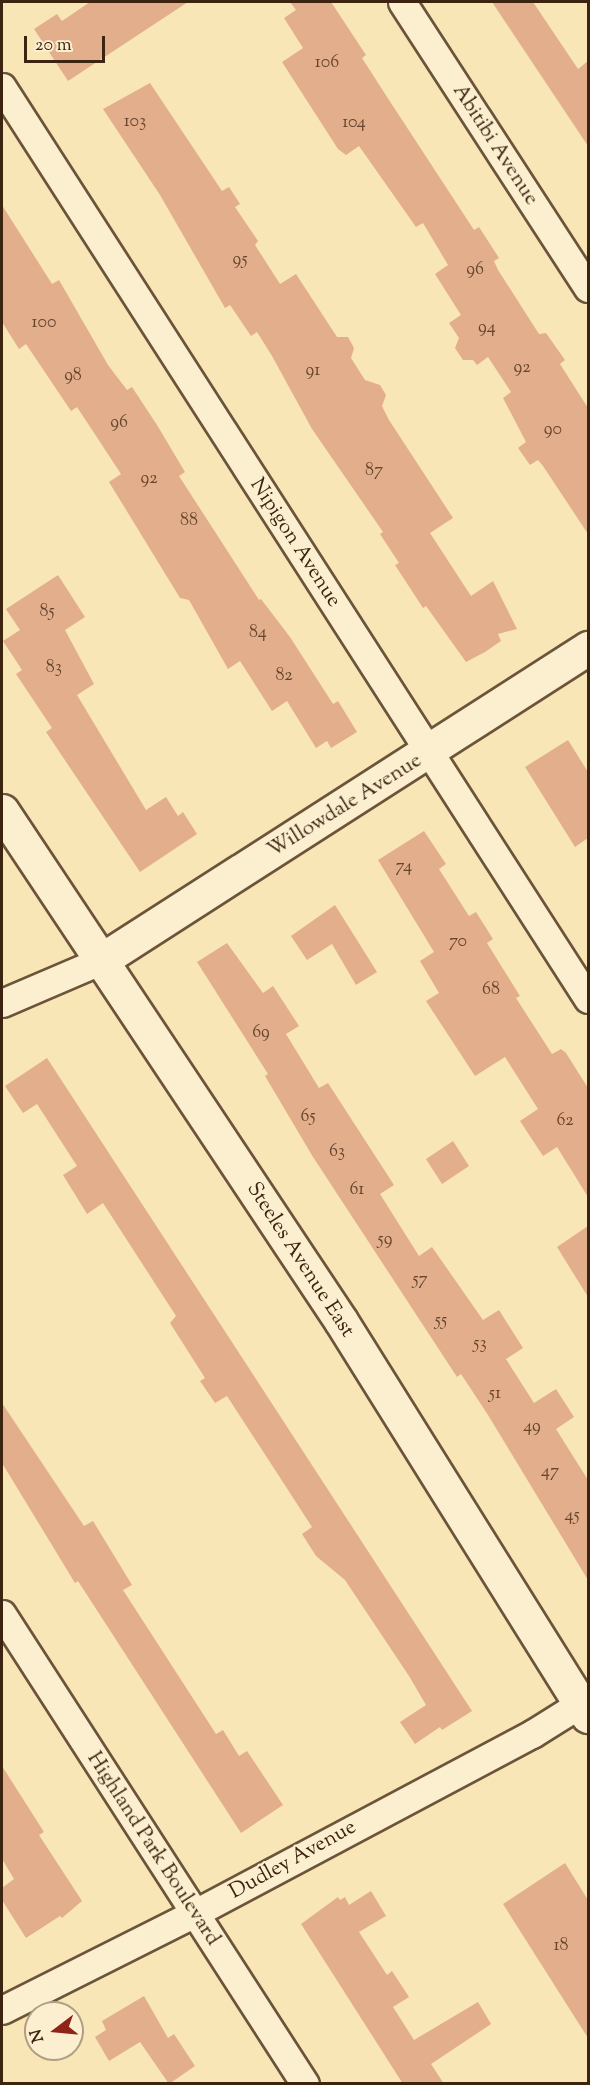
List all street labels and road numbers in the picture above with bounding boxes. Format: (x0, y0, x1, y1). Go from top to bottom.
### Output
street label: Abitibi Avenue (447, 80, 543, 210)
street label: Nipigon Avenue (244, 474, 346, 612)
street label: Willowdale Avenue (263, 748, 427, 864)
street label: Steeles Avenue East (240, 1178, 360, 1342)
street label: Highland Park Boulevard (81, 1747, 225, 1951)
street label: Dudley Avenue (225, 1815, 361, 1905)

